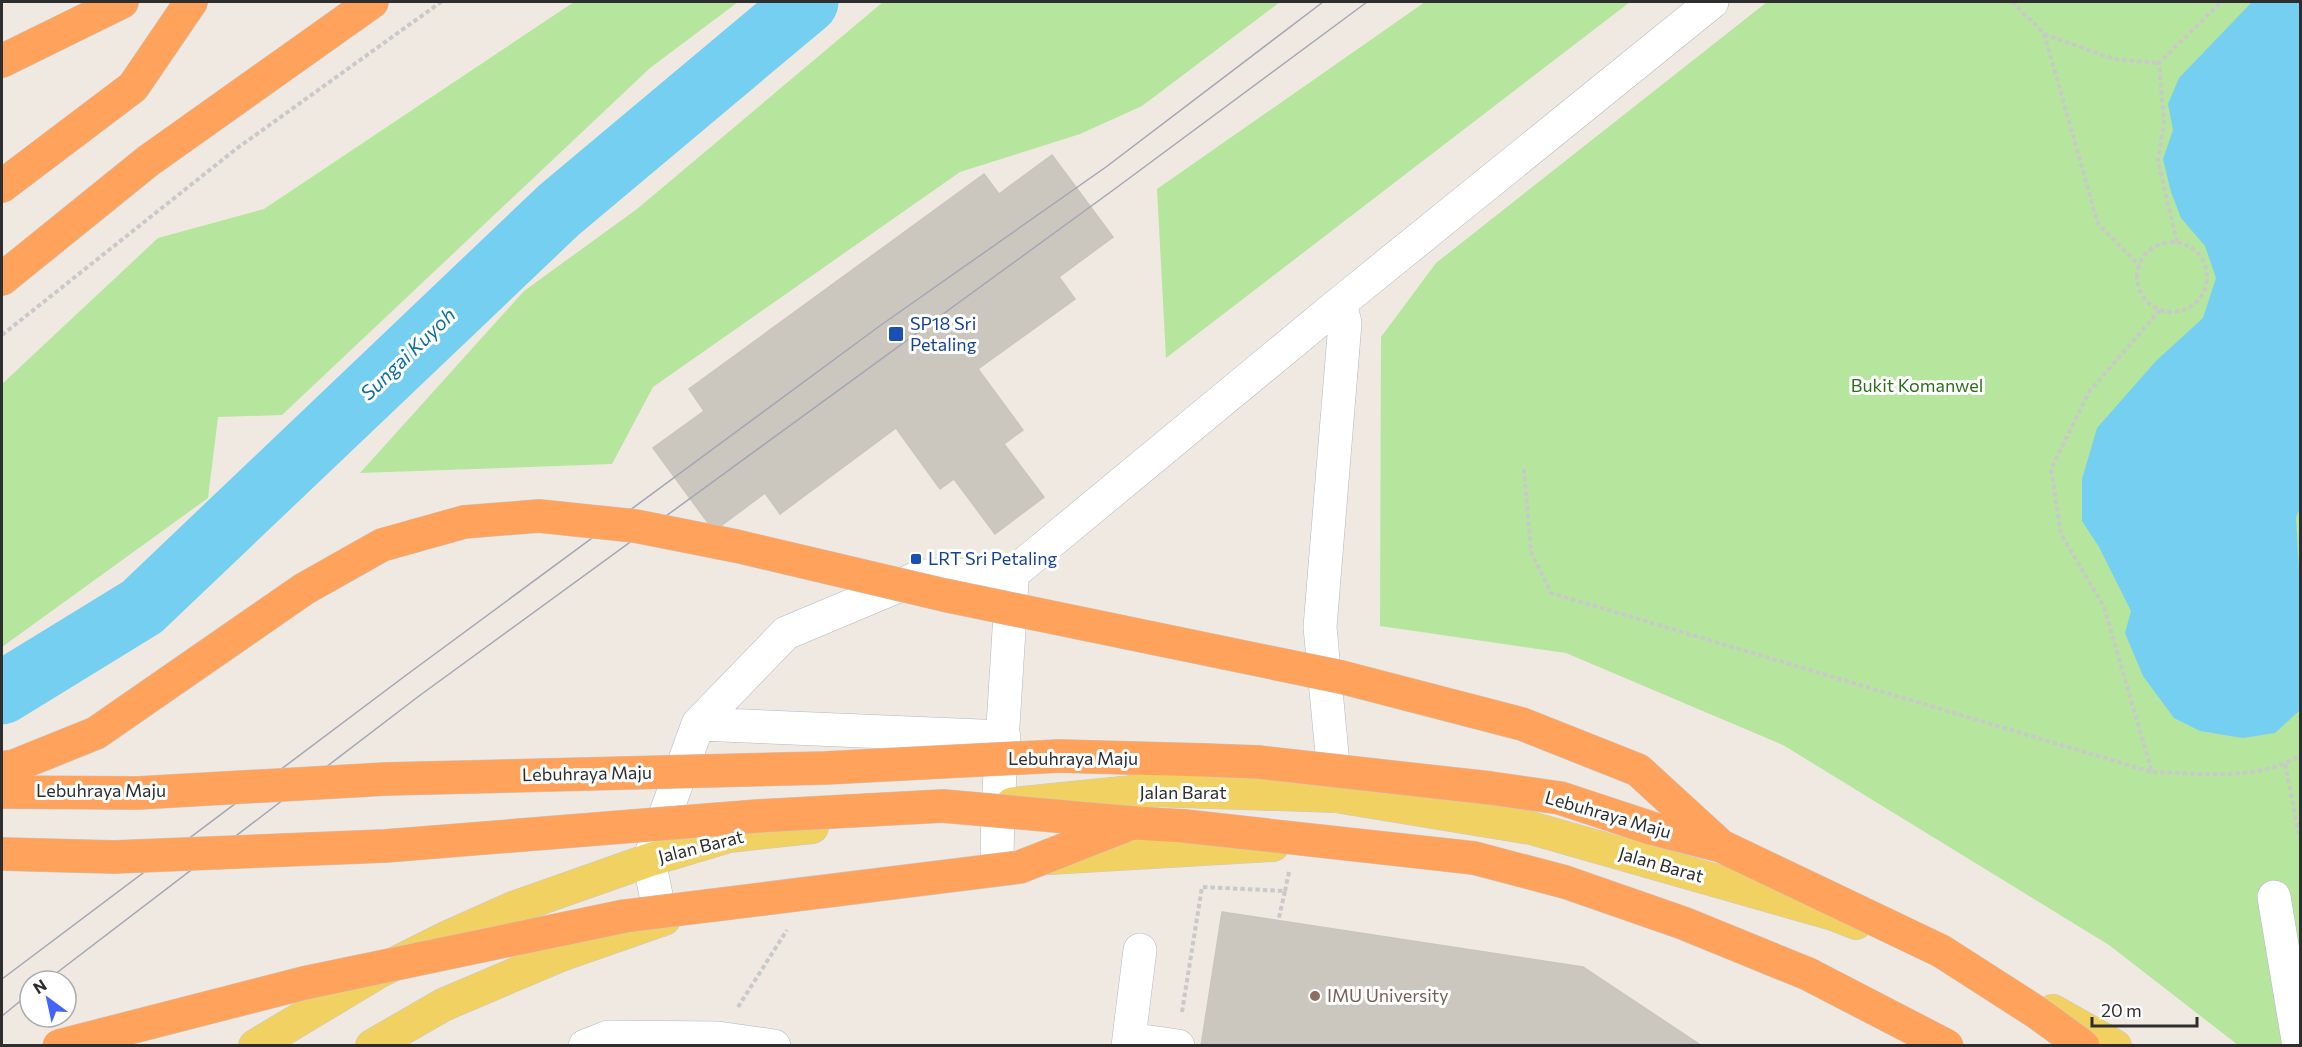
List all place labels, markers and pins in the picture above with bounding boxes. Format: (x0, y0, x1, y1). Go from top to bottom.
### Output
place label: SP18 Sri Petaling (910, 312, 977, 355)
marker: SP18 Sri Petaling (887, 325, 905, 343)
place label: LRT Sri Petaling (928, 547, 1057, 569)
marker: LRT Sri Petaling (909, 552, 923, 566)
place label: IMU University (1327, 984, 1449, 1006)
marker: IMU University (1308, 989, 1322, 1003)

